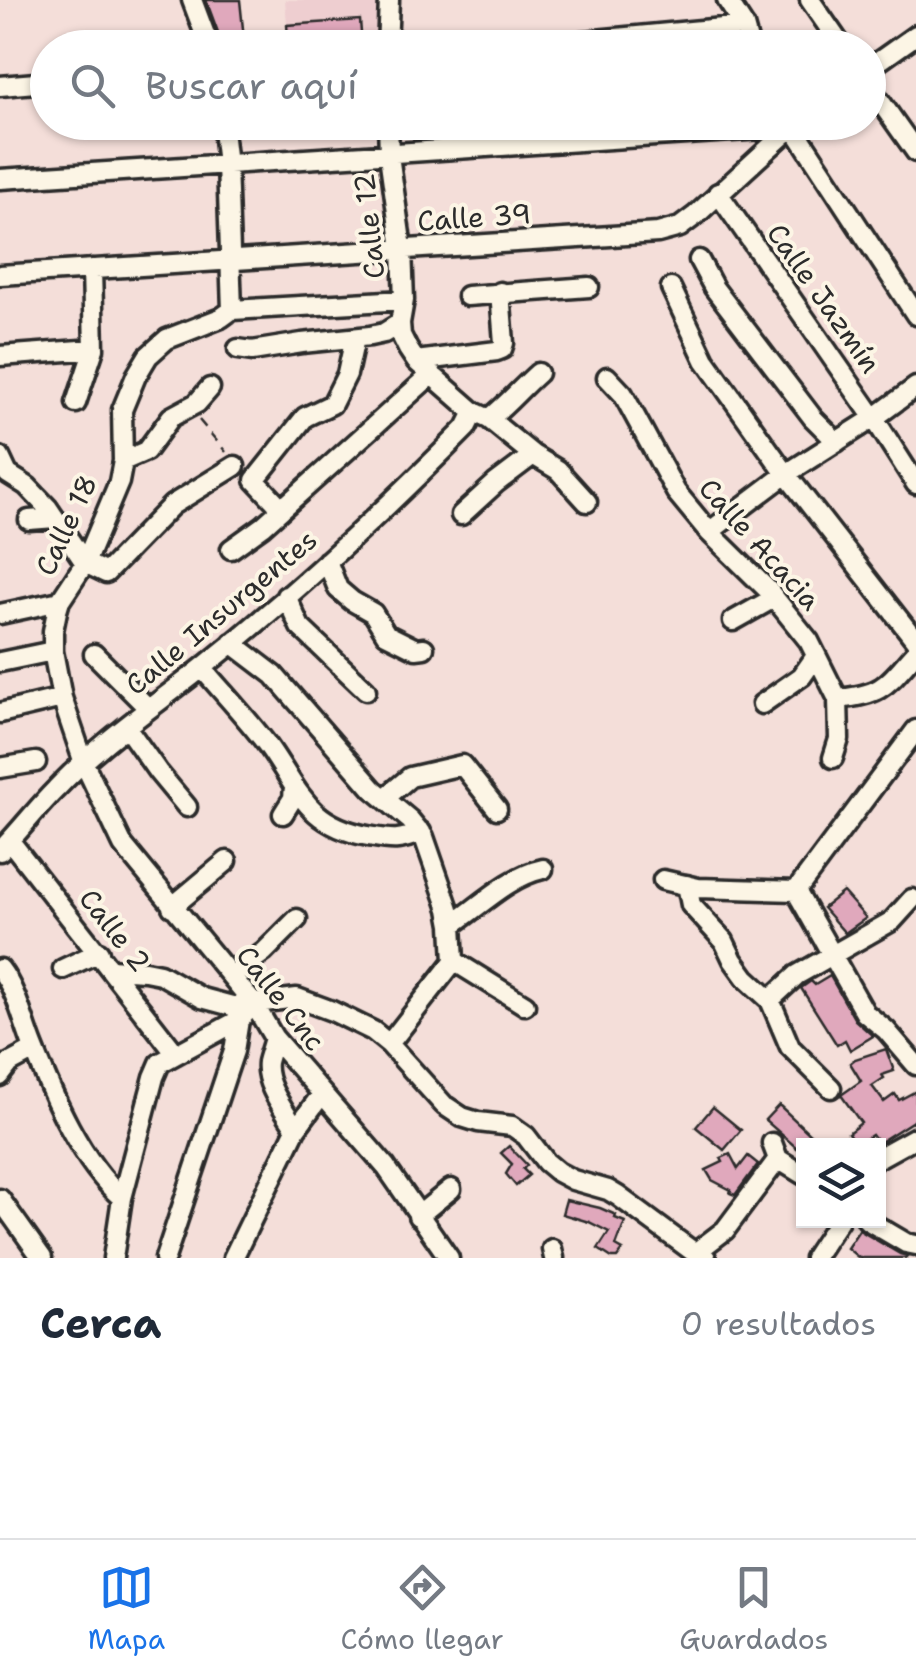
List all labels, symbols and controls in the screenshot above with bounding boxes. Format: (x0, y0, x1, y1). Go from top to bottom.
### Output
search box (30, 30, 886, 140)
icon: search (65, 58, 120, 113)
text: Buscar aquí (145, 60, 358, 111)
street label: Calle 12 (345, 171, 393, 281)
street label: Calle 39 (416, 194, 532, 240)
street label: Calle Jazmín (758, 216, 890, 380)
street label: Calle 18 (26, 469, 106, 581)
street label: Calle Acacia (690, 470, 830, 618)
street label: Calle Insurgentes (117, 521, 325, 703)
street label: Calle 2 (71, 881, 159, 979)
street label: Calle Cnc (228, 938, 334, 1058)
map controls (796, 1138, 886, 1228)
button: layers (796, 1138, 886, 1228)
text: Cerca (40, 1295, 161, 1351)
text: 0 resultados (681, 1302, 876, 1345)
tab: Mapa (88, 1560, 165, 1658)
tab: Cómo llegar (341, 1560, 504, 1658)
tab: Guardados (679, 1560, 828, 1658)

